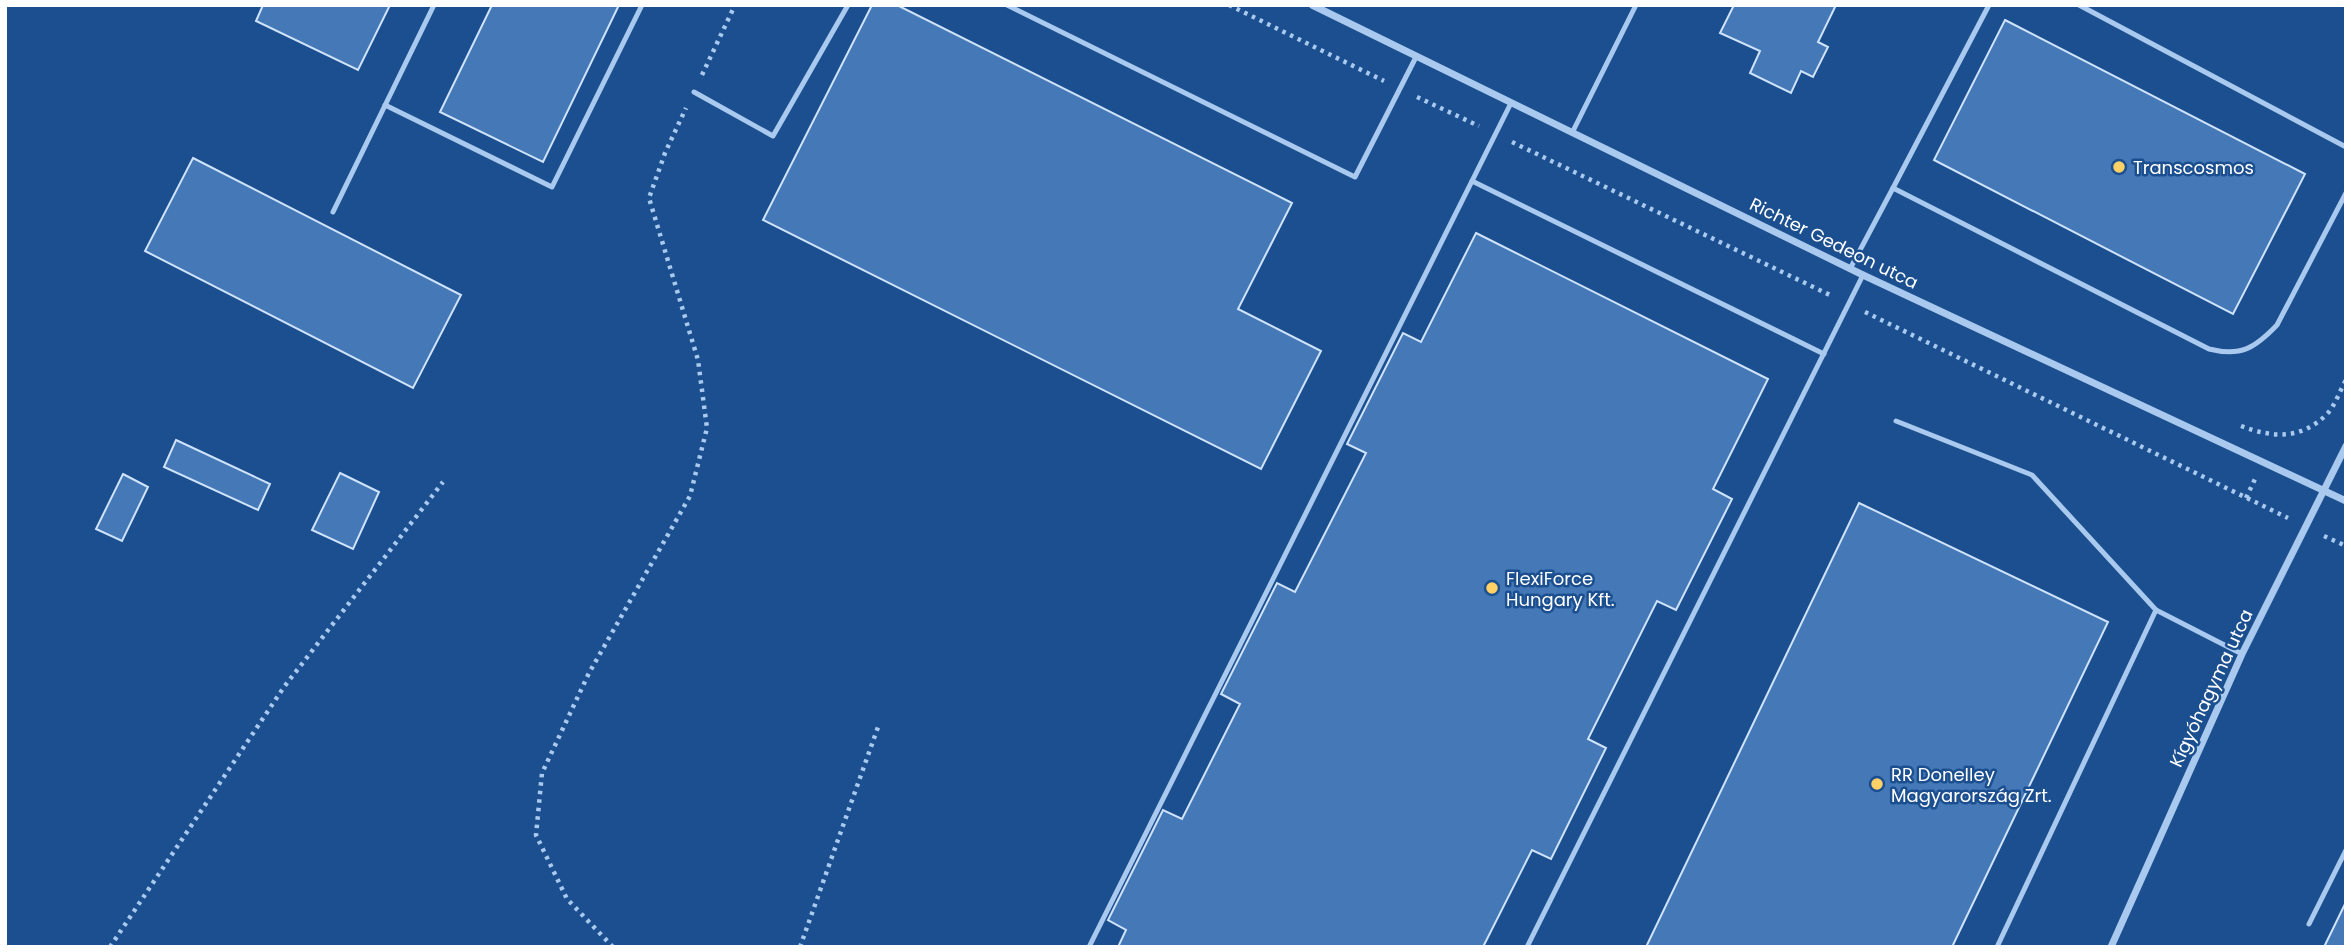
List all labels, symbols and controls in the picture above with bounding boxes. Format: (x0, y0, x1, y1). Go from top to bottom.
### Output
place label: Transcosmos (2133, 155, 2254, 180)
marker: Transcosmos (2111, 159, 2127, 175)
street label: Richter Gedeon utca (1746, 191, 1922, 295)
place label: FlexiForce Hungary Kft. (1506, 566, 1615, 612)
marker: FlexiForce Hungary Kft. (1484, 580, 1500, 596)
street label: Kígyóhagyma utca (2163, 605, 2259, 771)
place label: RR Donelley Magyarország Zrt. (1891, 762, 2052, 808)
marker: RR Donelley Magyarország Zrt. (1869, 776, 1885, 792)

